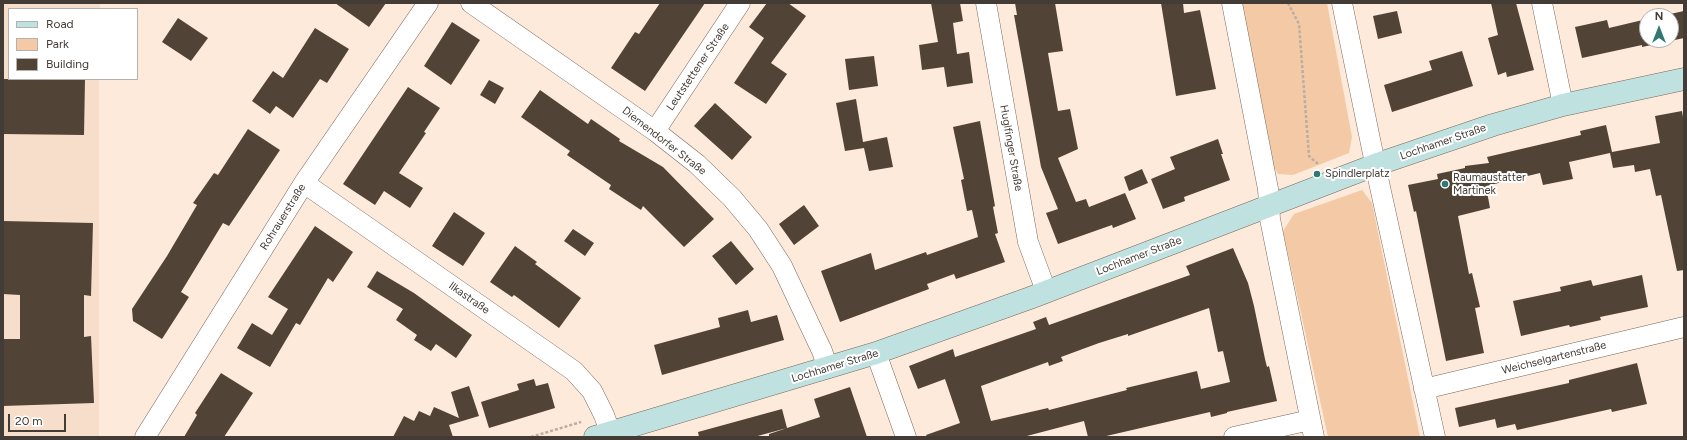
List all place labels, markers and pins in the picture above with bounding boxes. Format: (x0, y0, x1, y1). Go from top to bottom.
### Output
place label: Spindlerplatz (1325, 167, 1390, 181)
marker: Spindlerplatz (1312, 169, 1322, 179)
place label: Raumaustatter Martinek (1453, 171, 1526, 197)
marker: Raumaustatter Martinek (1440, 179, 1450, 189)

